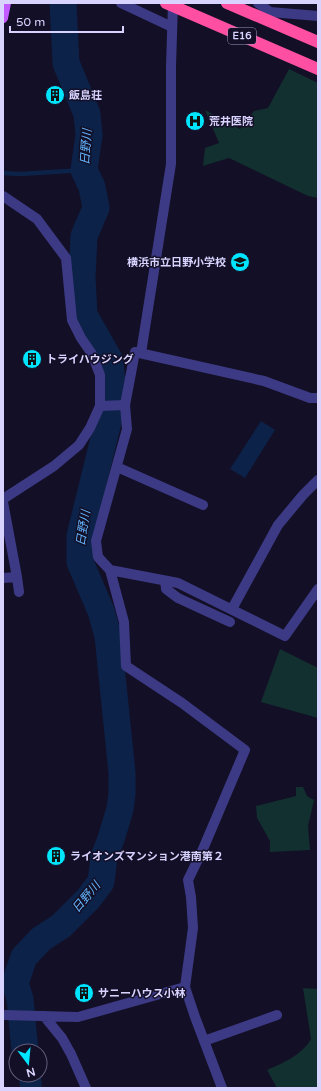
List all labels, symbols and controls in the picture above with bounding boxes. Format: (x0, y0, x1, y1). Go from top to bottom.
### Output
scale bar (10, 8, 123, 34)
text: 50 m (16, 15, 45, 29)
road number: E16 (228, 28, 256, 44)
building icon: 飯島荘 (44, 84, 66, 106)
place label: 飯島荘 (68, 89, 102, 102)
hospital icon: 荒井医院 (184, 110, 206, 132)
place label: 荒井医院 (209, 115, 253, 128)
water label: 日野川 (78, 127, 94, 165)
school or university icon: 横浜市立日野小学校 (229, 251, 251, 273)
place label: 横浜市立日野小学校 (127, 256, 226, 269)
building icon: トライハウジング (21, 348, 43, 370)
place label: トライハウジング (46, 353, 134, 366)
water label: 日野川 (73, 507, 93, 547)
building icon: ライオンズマンション港南第２ (45, 845, 67, 867)
place label: ライオンズマンション港南第２ (70, 850, 224, 863)
water label: 日野川 (69, 877, 104, 915)
building icon: サニーハウス小林 (73, 982, 95, 1004)
place label: サニーハウス小林 (98, 987, 186, 1000)
north arrow (8, 1043, 48, 1083)
text: N (25, 1065, 37, 1080)

